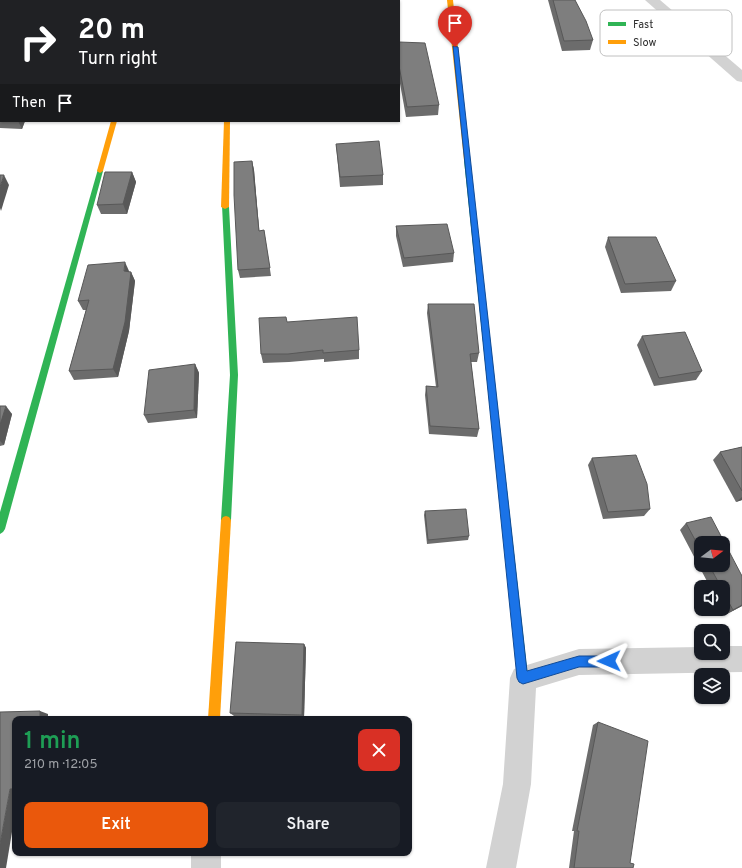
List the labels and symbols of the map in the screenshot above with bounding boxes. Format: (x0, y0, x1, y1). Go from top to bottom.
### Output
pin (438, 6, 472, 47)
legend (600, 10, 732, 56)
text: Fast (633, 18, 653, 32)
text: Slow (633, 36, 656, 50)
north arrow (694, 536, 730, 572)
position arrow (588, 640, 630, 682)

